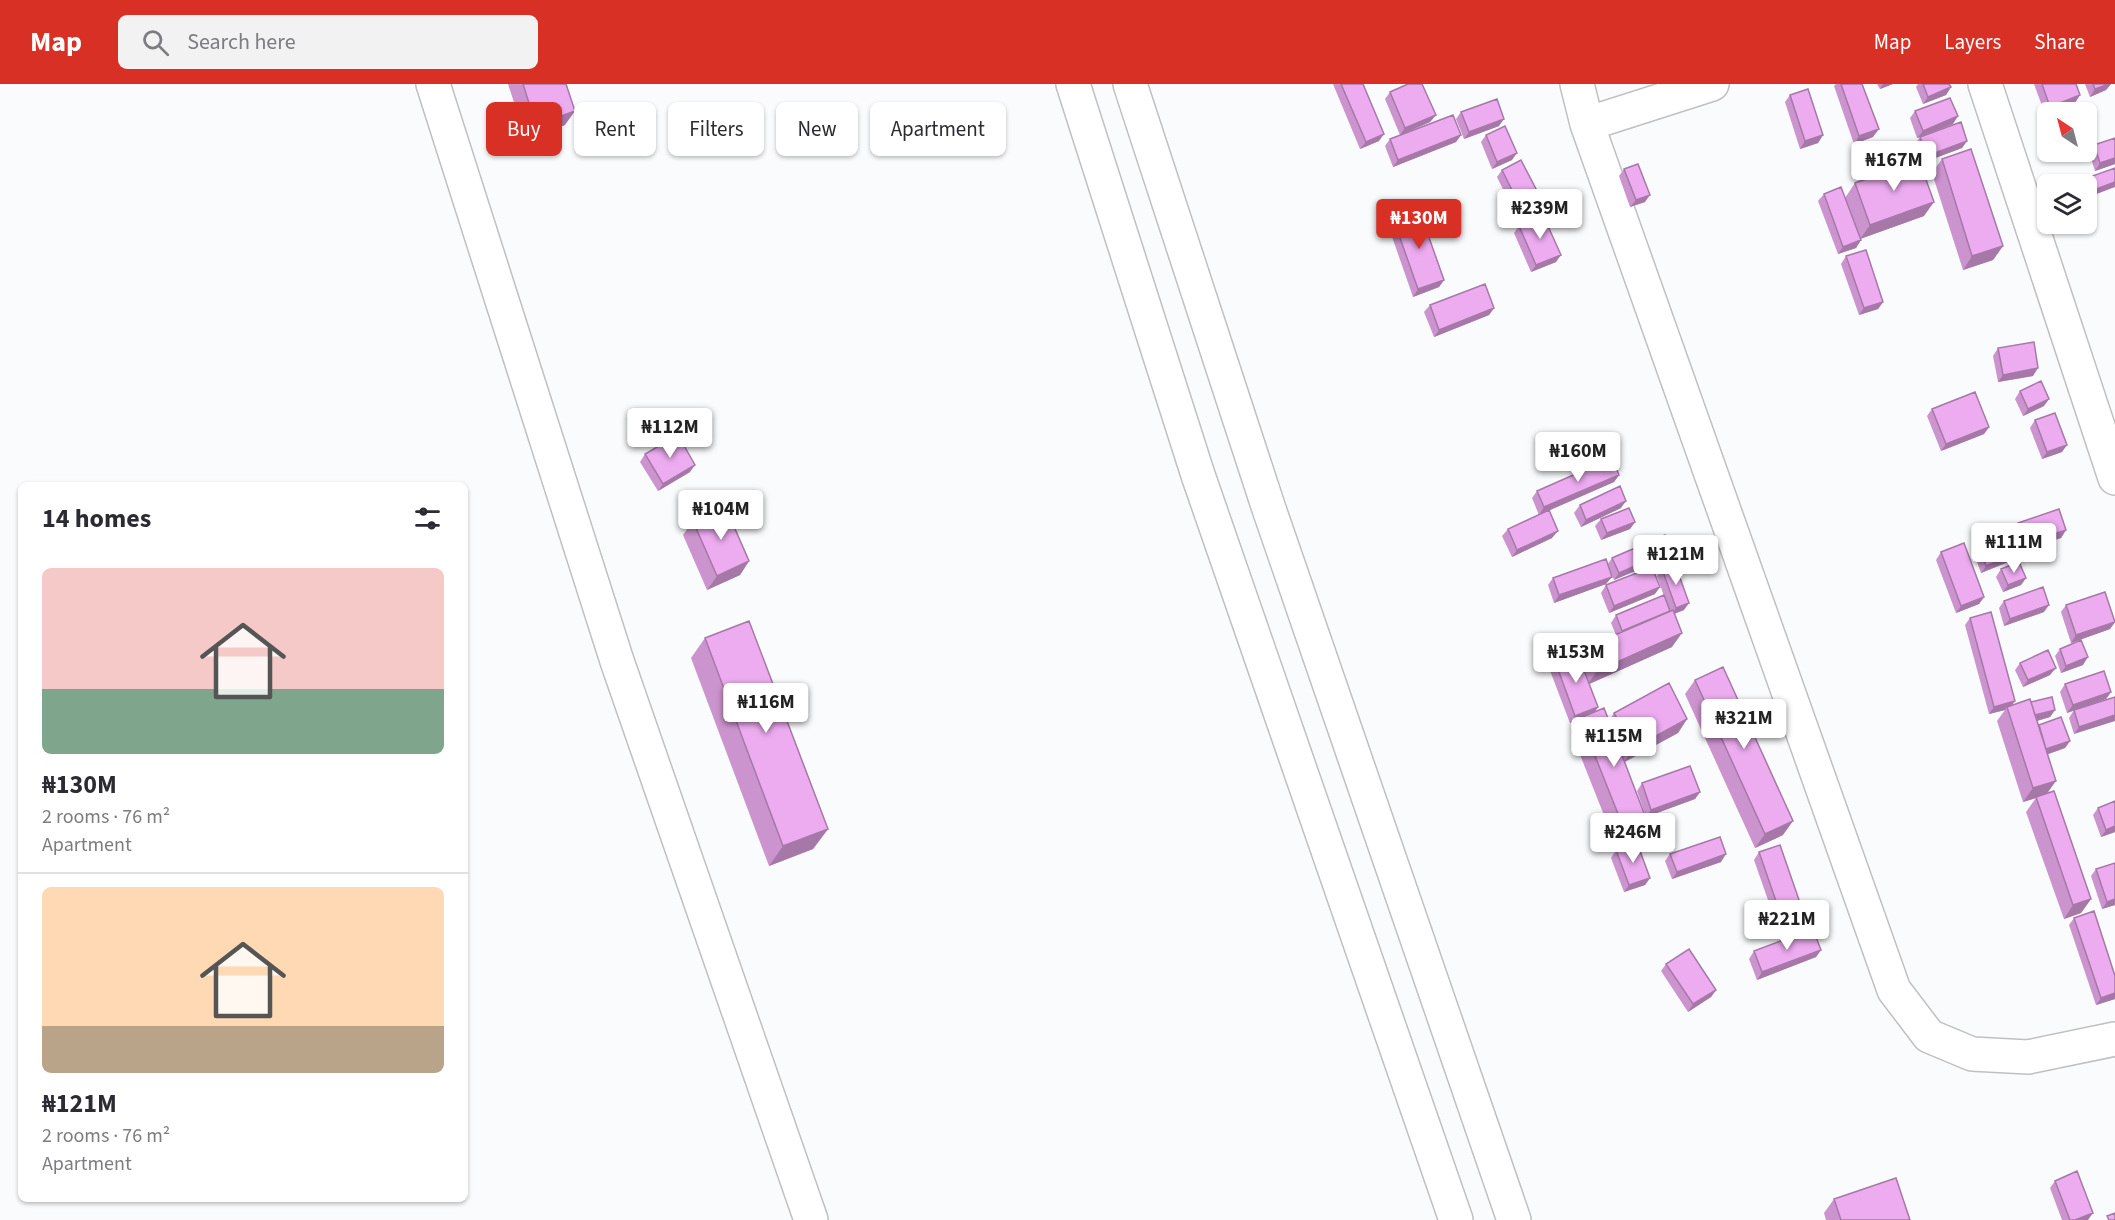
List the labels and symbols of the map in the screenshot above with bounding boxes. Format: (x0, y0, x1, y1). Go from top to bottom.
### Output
north arrow (2037, 102, 2097, 162)
pin: ₦167M (1852, 141, 1936, 192)
pin: ₦239M (1498, 189, 1582, 240)
pin: ₦130M (1377, 199, 1461, 250)
pin: ₦112M (628, 408, 712, 459)
pin: ₦160M (1536, 432, 1620, 483)
pin: ₦104M (679, 490, 763, 541)
pin: ₦111M (1972, 523, 2056, 574)
pin: ₦121M (1634, 535, 1718, 586)
pin: ₦153M (1534, 633, 1618, 684)
pin: ₦116M (724, 683, 808, 734)
pin: ₦321M (1702, 699, 1786, 750)
pin: ₦115M (1572, 717, 1656, 768)
pin: ₦246M (1591, 813, 1675, 864)
pin: ₦221M (1745, 900, 1829, 951)

